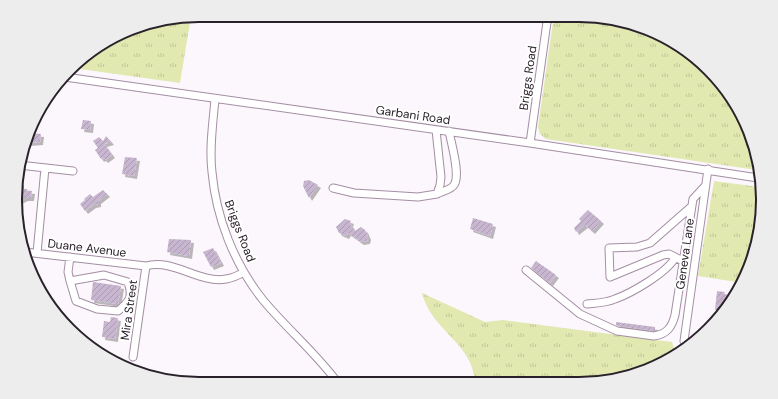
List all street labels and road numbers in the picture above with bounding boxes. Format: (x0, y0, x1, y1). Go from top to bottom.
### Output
street label: Briggs Road (516, 45, 540, 111)
street label: Garbani Road (375, 102, 451, 128)
street label: Briggs Road (221, 198, 259, 264)
street label: Geneva Lane (672, 217, 698, 291)
street label: Duane Avenue (47, 235, 128, 261)
street label: Mira Street (117, 278, 141, 341)

